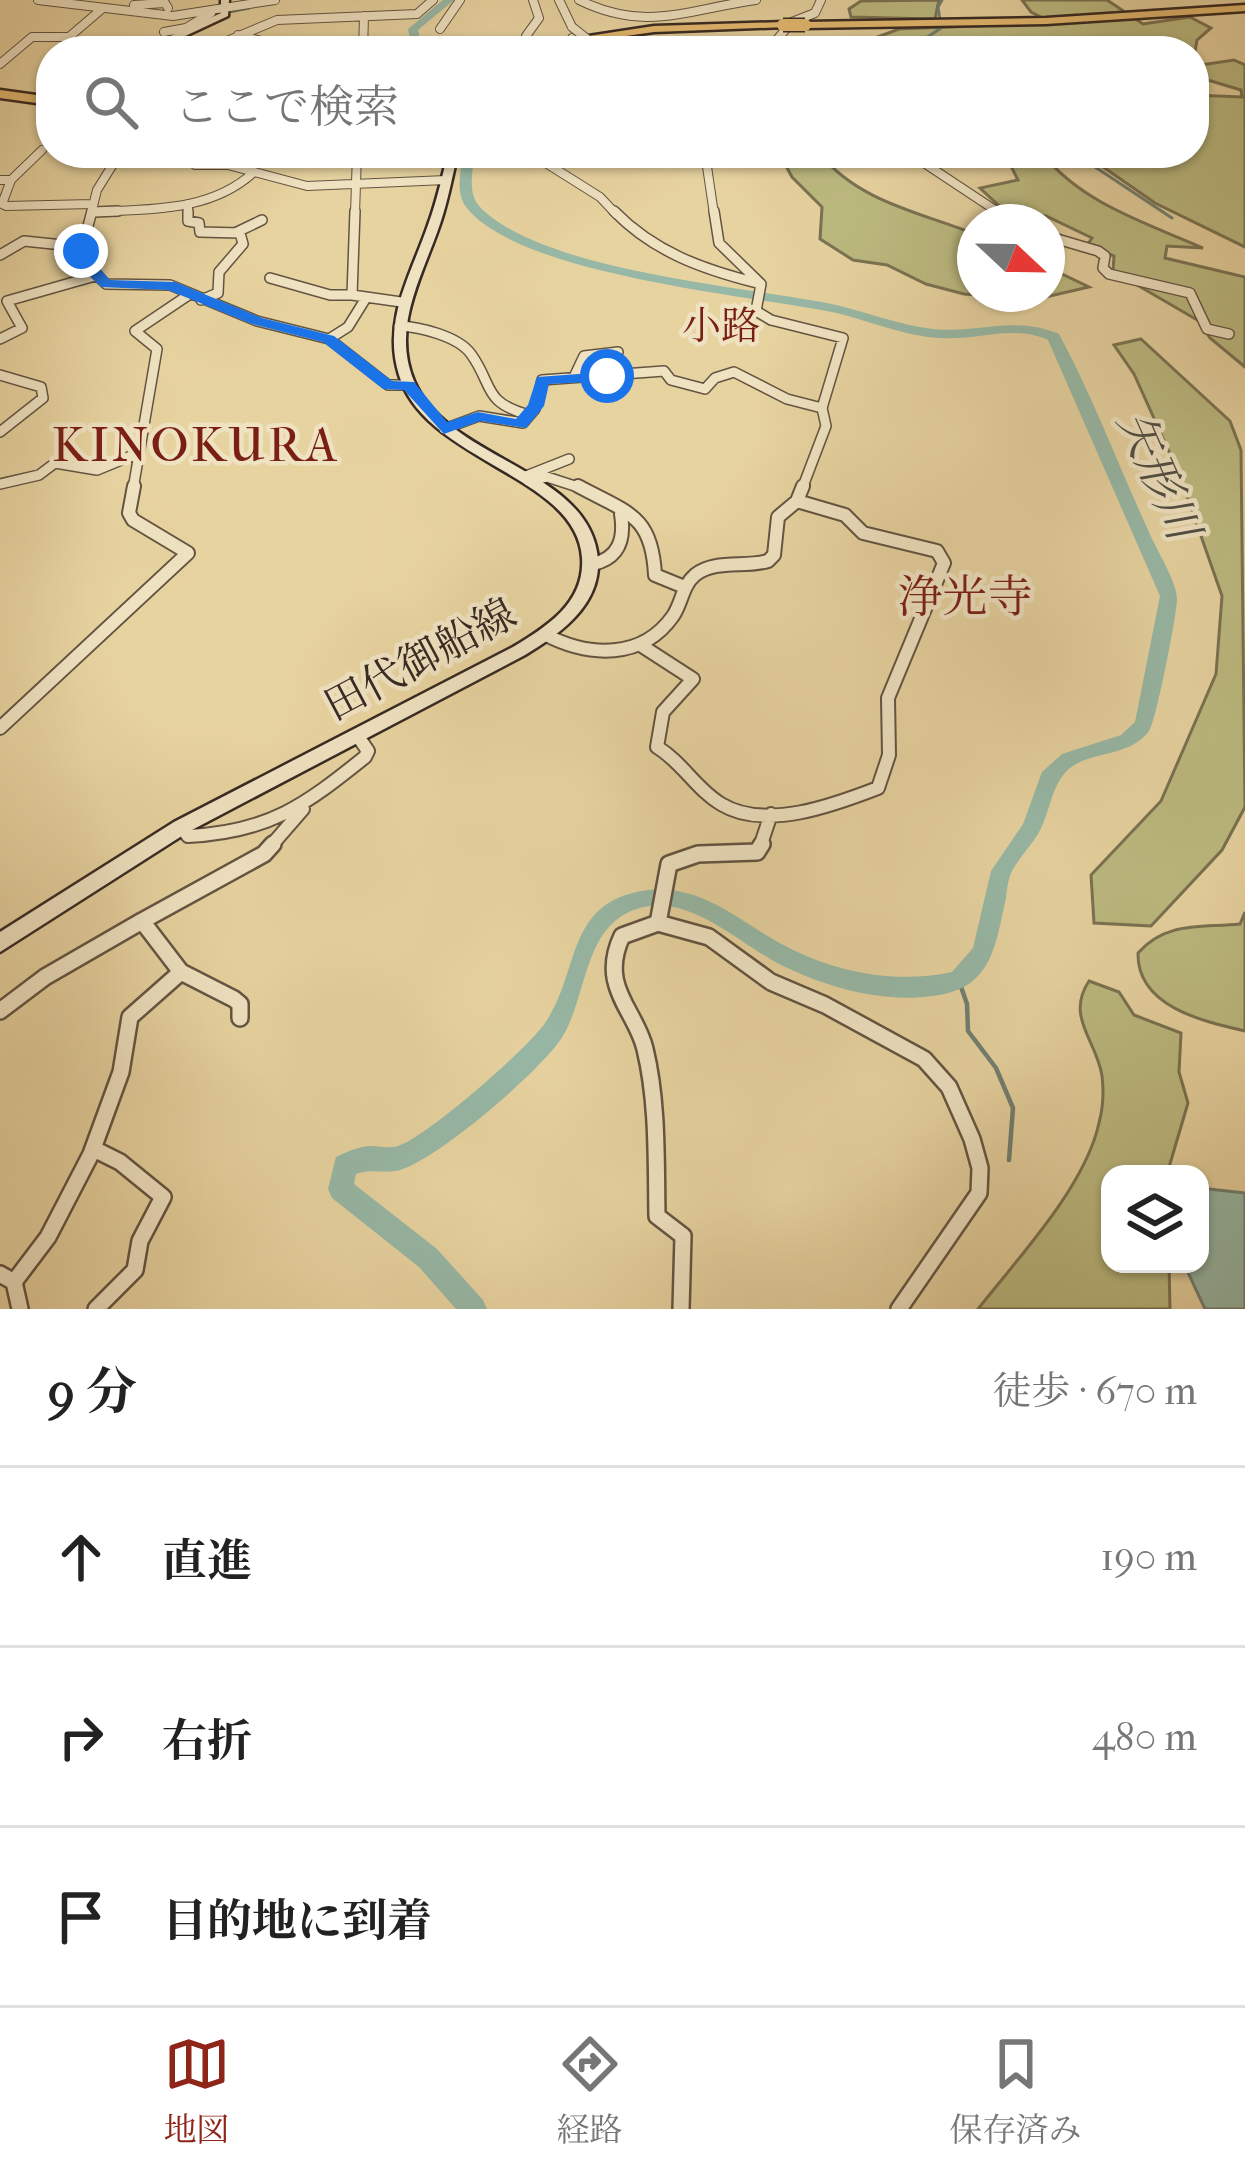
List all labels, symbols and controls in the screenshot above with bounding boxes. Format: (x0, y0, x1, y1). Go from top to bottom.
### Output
search box (36, 36, 1209, 168)
icon: search (78, 69, 144, 135)
text: ここで検索 (174, 81, 399, 134)
north arrow (957, 204, 1065, 312)
route end (54, 224, 108, 278)
district label: 小路 (682, 303, 760, 349)
route start (580, 349, 634, 403)
water label: 矢形川 (1106, 403, 1212, 552)
district label: KINOKURA (52, 417, 340, 473)
district label: 浄光寺 (897, 571, 1033, 624)
street label: 田代御船線 (316, 589, 524, 731)
map controls (1101, 1165, 1209, 1273)
button: layers (1101, 1165, 1209, 1273)
text: 9 分 (48, 1362, 137, 1422)
text: 徒歩 · 670 m (993, 1368, 1197, 1414)
icon: ahead (48, 1524, 114, 1590)
text: 190 m (1100, 1534, 1197, 1580)
text: 直進 (162, 1535, 252, 1588)
icon: right (48, 1704, 114, 1770)
text: 480 m (1092, 1714, 1197, 1760)
text: 右折 (162, 1715, 252, 1768)
icon: arrive (48, 1884, 114, 1950)
text: 目的地に到着 (162, 1895, 432, 1948)
tab: 地図 (164, 2031, 230, 2150)
tab: 経路 (557, 2031, 623, 2150)
tab: 保存済み (950, 2031, 1082, 2150)

